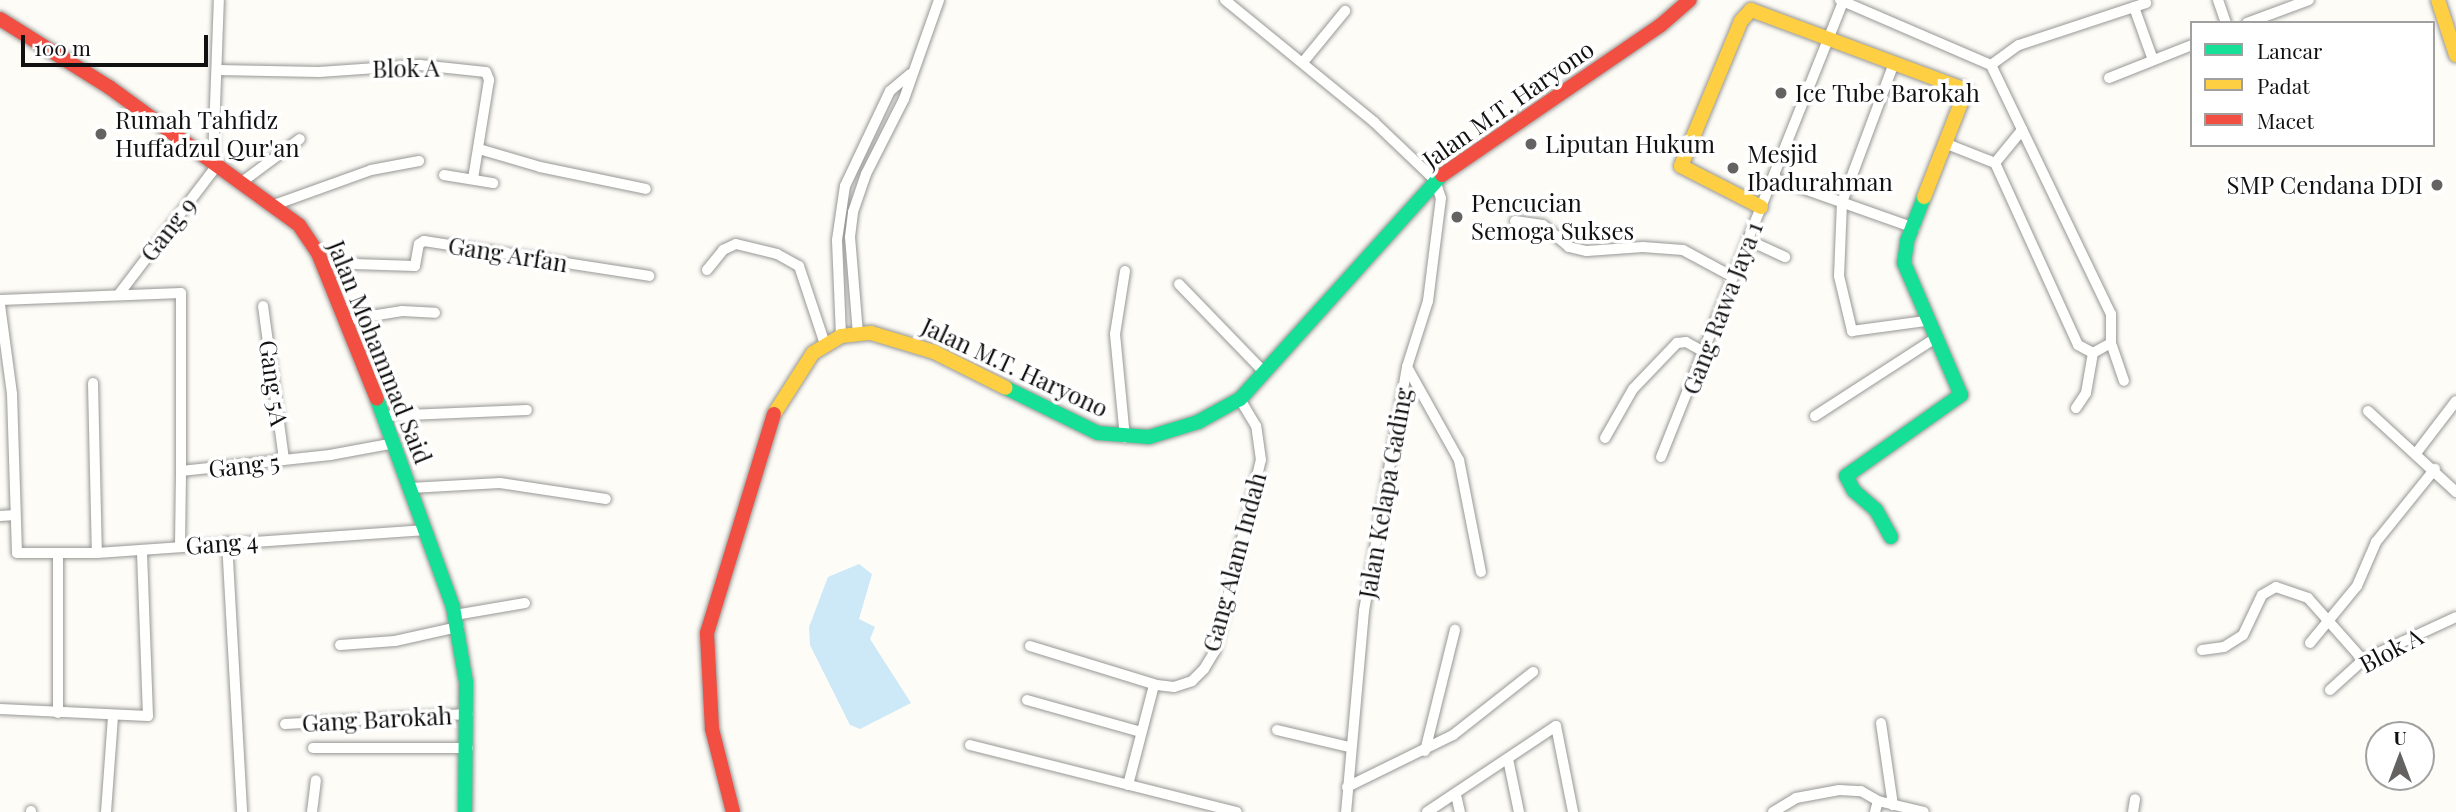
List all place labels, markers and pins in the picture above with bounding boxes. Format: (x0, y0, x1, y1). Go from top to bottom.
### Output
place label: Ice Tube Barokah (1795, 79, 1980, 107)
marker: Ice Tube Barokah (1773, 85, 1789, 101)
place label: Rumah Tahfidz Huffadzul Qur'an (115, 106, 300, 162)
marker: Rumah Tahfidz Huffadzul Qur'an (93, 126, 109, 142)
place label: Liputan Hukum (1545, 130, 1715, 158)
marker: Liputan Hukum (1523, 136, 1539, 152)
place label: Mesjid Ibadurahman (1747, 140, 1893, 196)
marker: Mesjid Ibadurahman (1725, 160, 1741, 176)
place label: SMP Cendana DDI (2226, 171, 2423, 199)
marker: SMP Cendana DDI (2429, 177, 2445, 193)
place label: Pencucian Semoga Sukses (1471, 189, 1635, 245)
marker: Pencucian Semoga Sukses (1449, 209, 1465, 225)

